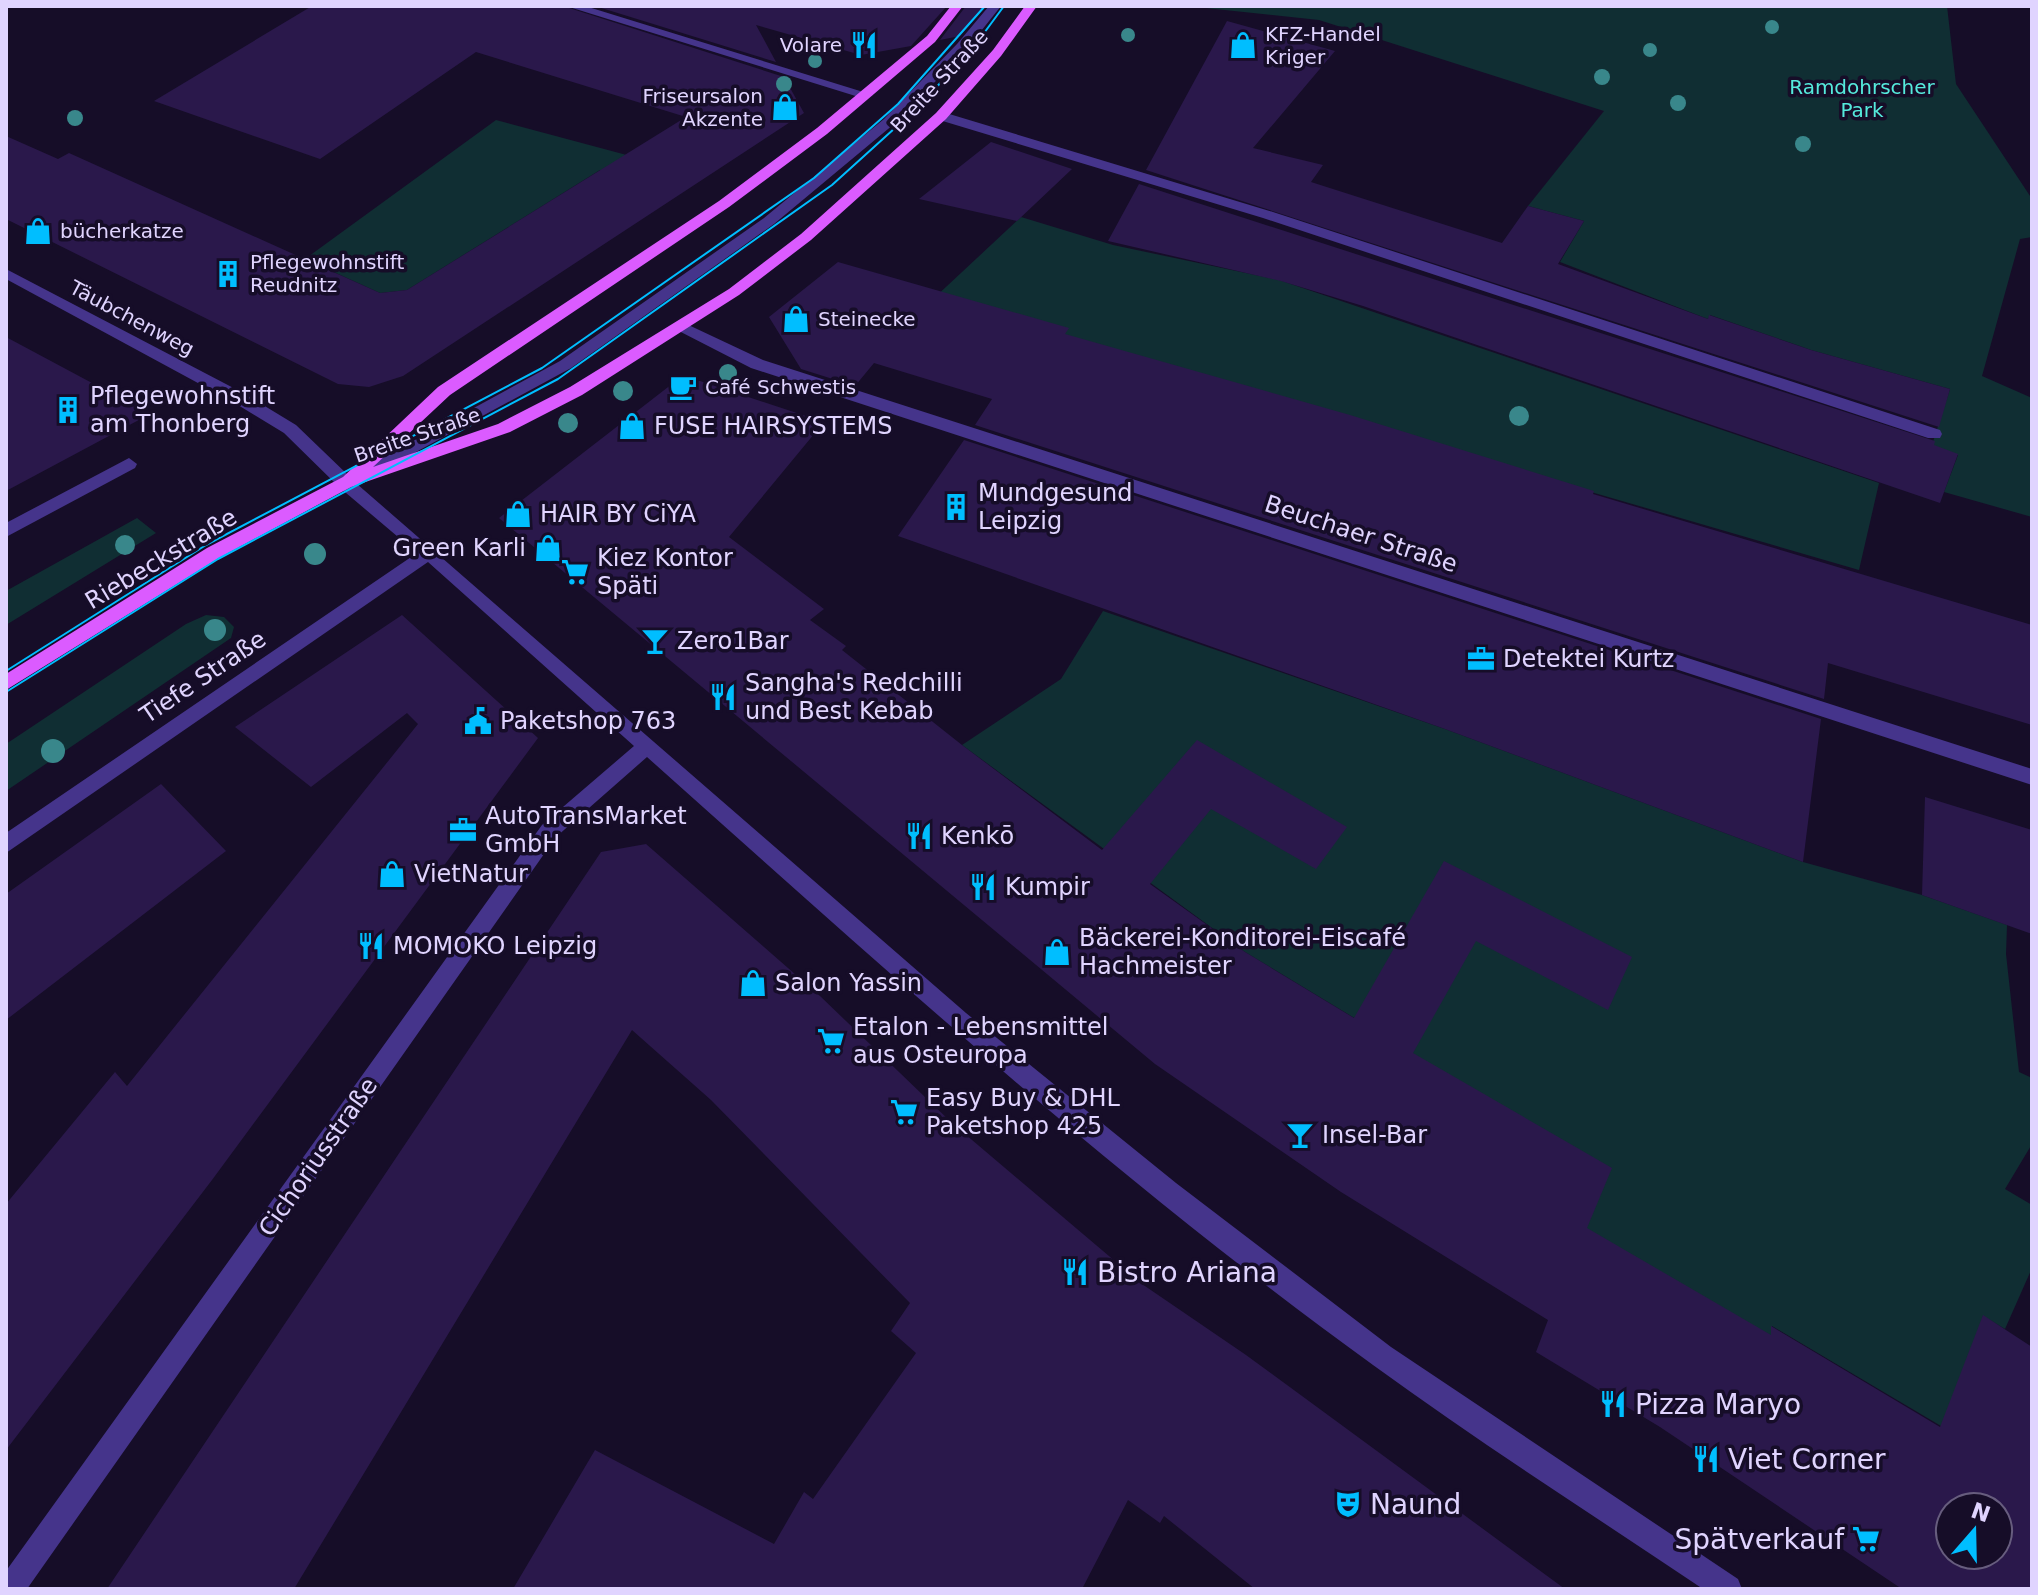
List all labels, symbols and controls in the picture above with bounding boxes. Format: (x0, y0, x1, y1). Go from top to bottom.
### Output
place label: KFZ-Handel Kriger (1265, 22, 1381, 69)
street label: Breite Straße (885, 25, 993, 137)
restaurant icon: Volare (849, 30, 879, 60)
shop icon: KFZ-Handel Kriger (1228, 30, 1258, 60)
place label: Volare (780, 33, 842, 57)
park label: Ramdohrscher Park (1789, 75, 1936, 122)
place label: Friseursalon Akzente (642, 84, 763, 131)
shop icon: Friseursalon Akzente (770, 92, 800, 122)
shop icon: bücherkatze (23, 216, 53, 246)
place label: bücherkatze (60, 219, 184, 243)
place label: Pflegewohnstift Reudnitz (250, 250, 404, 297)
building icon: Pflegewohnstift Reudnitz (213, 259, 243, 289)
street label: Täubchenweg (65, 275, 198, 361)
shop icon: Steinecke (781, 304, 811, 334)
place label: Steinecke (818, 307, 916, 331)
cafe icon: Café Schwestis (668, 372, 698, 402)
place label: Café Schwestis (705, 375, 856, 399)
place label: Pflegewohnstift am Thonberg (90, 382, 275, 438)
building icon: Pflegewohnstift am Thonberg (53, 395, 83, 425)
street label: Breite Straße (351, 402, 483, 468)
shop icon: FUSE HAIRSYSTEMS (617, 411, 647, 441)
place label: FUSE HAIRSYSTEMS (654, 412, 893, 440)
place label: Mundgesund Leipzig (978, 479, 1133, 535)
street label: Beuchaer Straße (1261, 490, 1461, 578)
building icon: Mundgesund Leipzig (941, 492, 971, 522)
shop icon: HAIR BY CiYA (503, 499, 533, 529)
place label: HAIR BY CiYA (540, 500, 697, 528)
street label: Riebeckstraße (80, 503, 242, 615)
shop icon: Green Karli (533, 533, 563, 563)
place label: Green Karli (392, 534, 526, 562)
place label: Kiez Kontor Späti (597, 544, 733, 600)
supermarket icon: Kiez Kontor Späti (560, 557, 590, 587)
street label: Tiefe Straße (134, 625, 271, 730)
bar icon: Zero1Bar (640, 626, 670, 656)
place label: Zero1Bar (677, 627, 789, 655)
office icon: Detektei Kurtz (1466, 644, 1496, 674)
place label: Detektei Kurtz (1503, 645, 1674, 673)
place label: Sangha's Redchilli und Best Kebab (745, 669, 963, 725)
restaurant icon: Sangha's Redchilli und Best Kebab (708, 682, 738, 712)
public building icon: Paketshop 763 (463, 706, 493, 736)
place label: Paketshop 763 (500, 707, 676, 735)
place label: AutoTransMarket GmbH (485, 802, 687, 858)
office icon: AutoTransMarket GmbH (448, 815, 478, 845)
restaurant icon: Kenkō (904, 821, 934, 851)
place label: Kenkō (941, 822, 1014, 850)
shop icon: VietNatur (377, 859, 407, 889)
place label: VietNatur (414, 860, 528, 888)
restaurant icon: Kumpir (968, 872, 998, 902)
place label: Kumpir (1005, 873, 1090, 901)
place label: Bäckerei-Konditorei-Eiscafé Hachmeister (1079, 924, 1406, 980)
restaurant icon: MOMOKO Leipzig (356, 931, 386, 961)
place label: MOMOKO Leipzig (393, 932, 597, 960)
shop icon: Bäckerei-Konditorei-Eiscafé Hachmeister (1042, 937, 1072, 967)
shop icon: Salon Yassin (738, 968, 768, 998)
place label: Salon Yassin (775, 969, 922, 997)
place label: Etalon - Lebensmittel aus Osteuropa (853, 1013, 1109, 1069)
supermarket icon: Etalon - Lebensmittel aus Osteuropa (816, 1026, 846, 1056)
street label: Cichoriusstraße (253, 1072, 383, 1242)
place label: Easy Buy & DHL Paketshop 425 (926, 1084, 1121, 1140)
supermarket icon: Easy Buy & DHL Paketshop 425 (889, 1097, 919, 1127)
bar icon: Insel-Bar (1285, 1120, 1315, 1150)
place label: Insel-Bar (1322, 1121, 1427, 1149)
place label: Bistro Ariana (1097, 1256, 1277, 1289)
restaurant icon: Bistro Ariana (1060, 1257, 1090, 1287)
place label: Pizza Maryo (1635, 1388, 1801, 1421)
restaurant icon: Pizza Maryo (1598, 1389, 1628, 1419)
place label: Viet Corner (1728, 1443, 1886, 1476)
restaurant icon: Viet Corner (1691, 1444, 1721, 1474)
place label: Naund (1370, 1488, 1461, 1521)
theatre icon: Naund (1333, 1489, 1363, 1519)
north arrow (1934, 1491, 2014, 1571)
text: N (1968, 1498, 1994, 1528)
place label: Spätverkauf (1675, 1523, 1845, 1556)
supermarket icon: Spätverkauf (1851, 1524, 1881, 1554)

